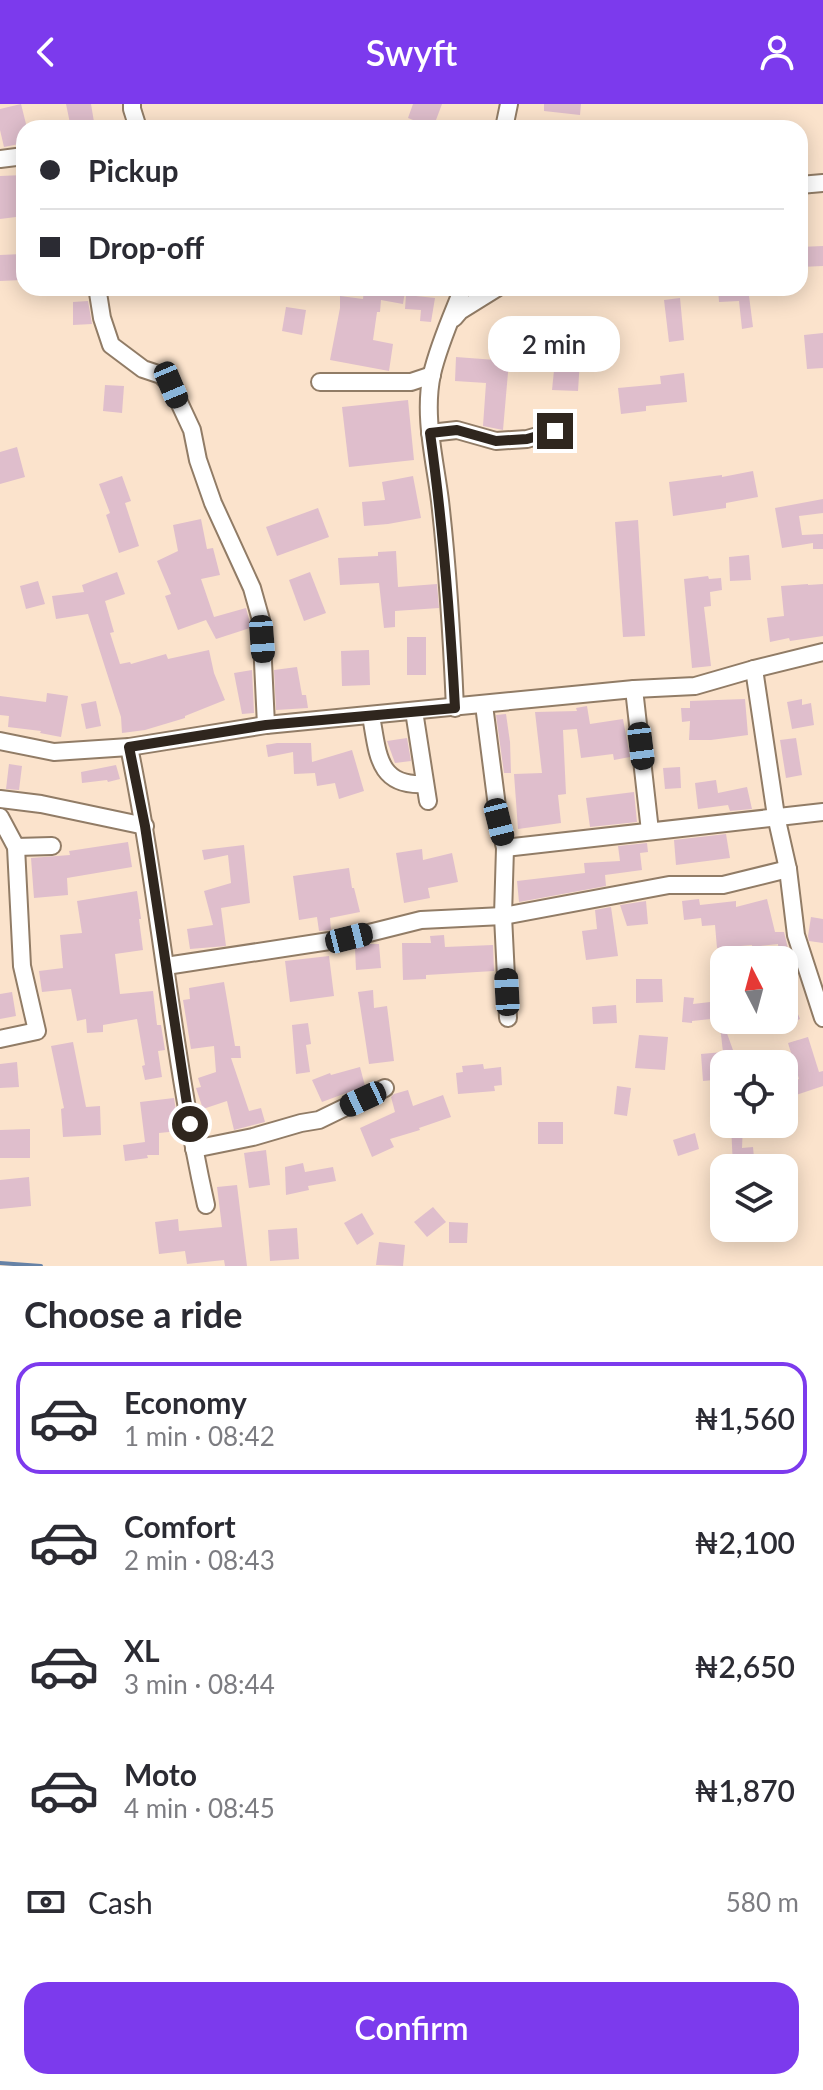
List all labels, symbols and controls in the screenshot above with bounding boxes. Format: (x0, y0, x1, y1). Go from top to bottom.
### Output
icon: back (24, 30, 68, 74)
text: Swyft (366, 30, 457, 74)
icon: person (755, 30, 799, 74)
text: Pickup (88, 152, 179, 188)
text: Drop-off (88, 229, 204, 265)
callout: 2 min (489, 315, 621, 371)
text: 2 min (522, 328, 586, 360)
car (151, 358, 191, 412)
route end (537, 413, 573, 449)
car (248, 614, 276, 664)
car (626, 721, 656, 771)
car (482, 796, 516, 848)
car (323, 921, 375, 955)
north arrow (710, 946, 798, 1034)
map controls (710, 946, 798, 1242)
car (494, 967, 520, 1017)
button: locate (710, 1050, 798, 1138)
car (336, 1078, 390, 1120)
route start (172, 1106, 208, 1142)
button: layers (710, 1154, 798, 1242)
text: Choose a ride (24, 1292, 243, 1336)
icon: car (28, 1382, 100, 1454)
text: Economy (124, 1384, 247, 1420)
text: ₦1,560 (695, 1400, 795, 1436)
text: 1 min · 08:42 (124, 1420, 275, 1452)
icon: car (28, 1506, 100, 1578)
text: Comfort (124, 1508, 236, 1544)
text: ₦2,100 (695, 1524, 795, 1560)
text: 2 min · 08:43 (124, 1544, 275, 1576)
icon: car (28, 1630, 100, 1702)
text: XL (124, 1632, 160, 1668)
text: ₦2,650 (695, 1648, 795, 1684)
text: 3 min · 08:44 (124, 1668, 275, 1700)
icon: car (28, 1754, 100, 1826)
text: Moto (124, 1756, 197, 1792)
text: ₦1,870 (695, 1772, 795, 1808)
text: 4 min · 08:45 (124, 1792, 275, 1824)
icon: cash (24, 1880, 68, 1924)
text: Cash (88, 1884, 153, 1920)
text: 580 m (726, 1886, 799, 1918)
button: Confirm (24, 1982, 799, 2074)

